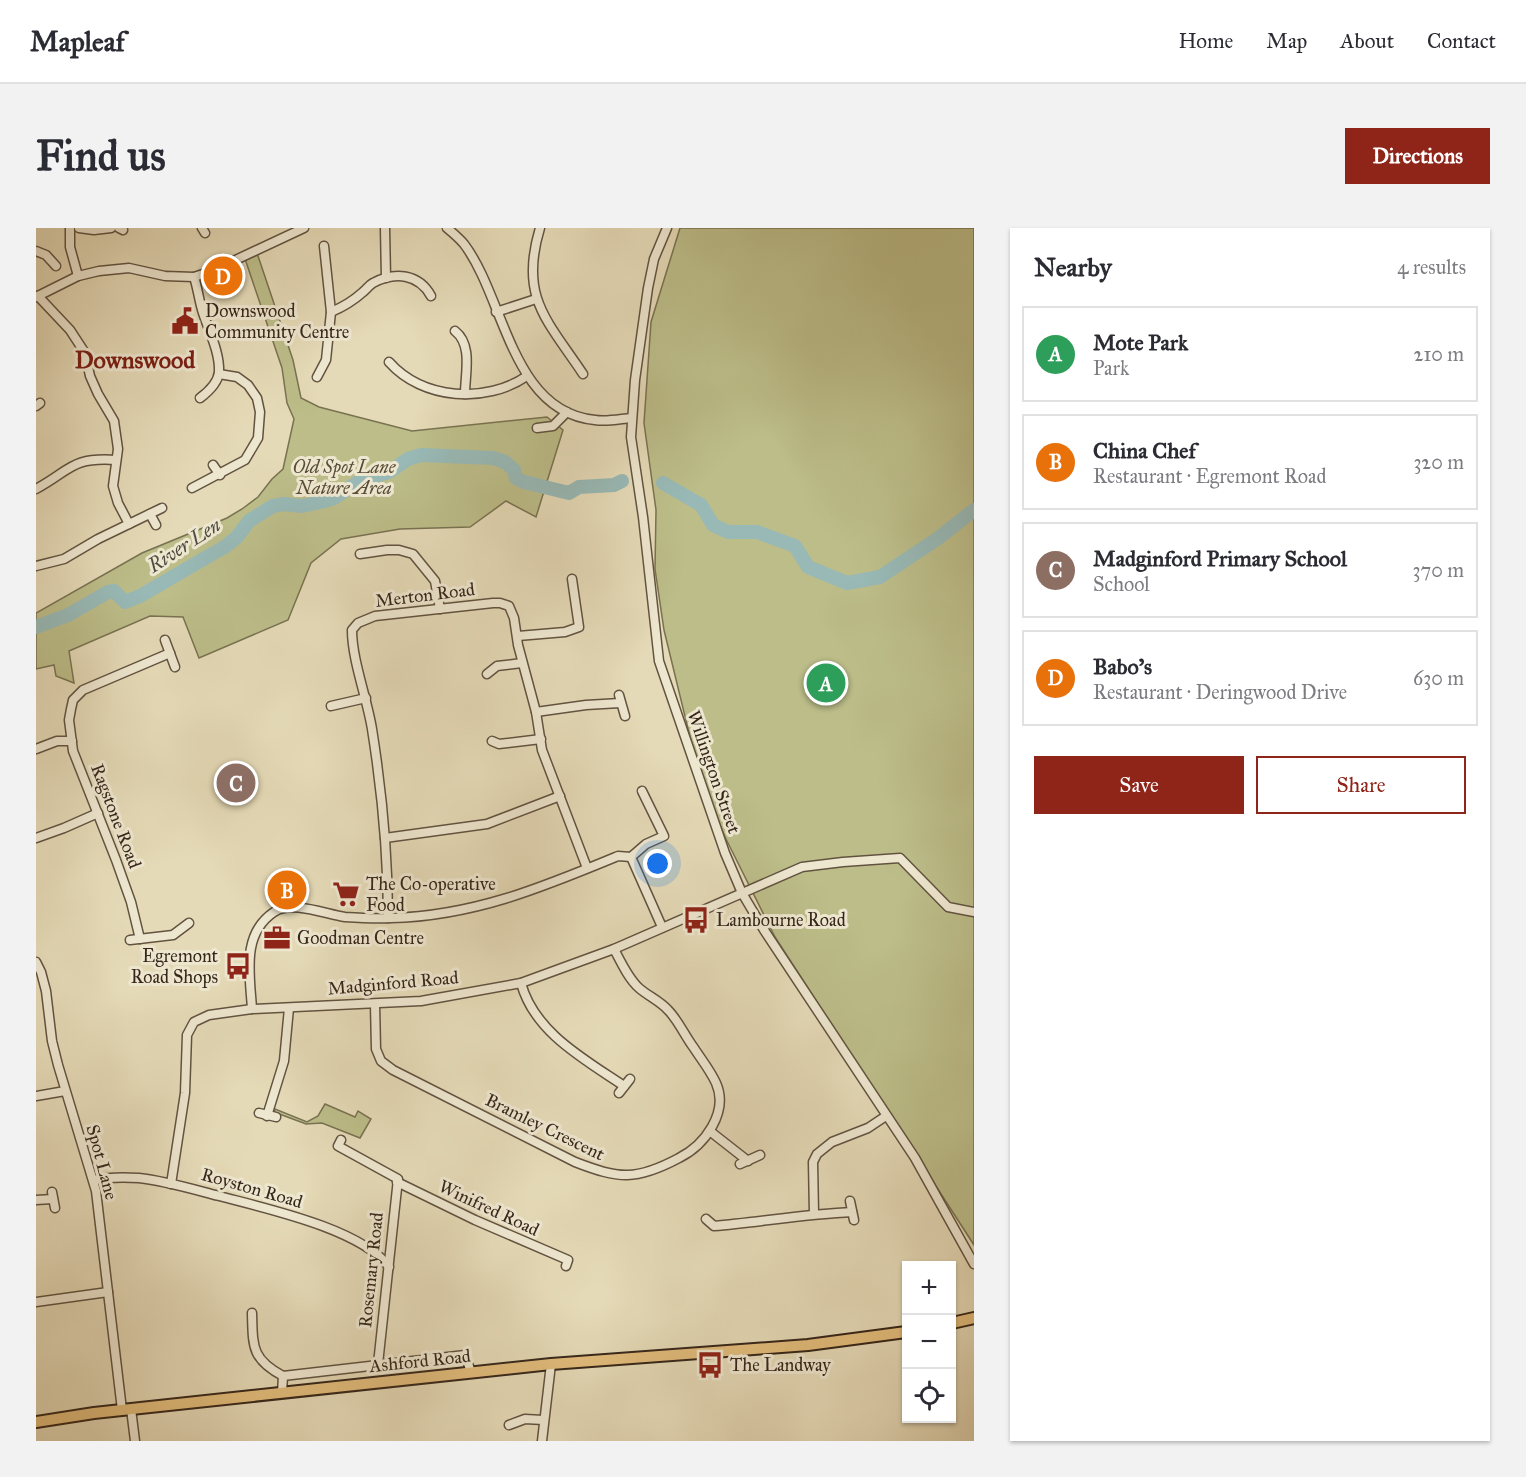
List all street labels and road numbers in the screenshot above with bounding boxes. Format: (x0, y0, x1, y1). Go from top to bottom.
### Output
street label: Merton Road (374, 578, 476, 612)
street label: Willington Street (682, 708, 746, 837)
street label: Ragstone Road (85, 761, 146, 872)
street label: Madginford Road (327, 966, 459, 1001)
street label: Bramley Crescent (482, 1089, 609, 1166)
street label: Spot Lane (81, 1122, 123, 1202)
street label: Royston Road (199, 1163, 305, 1213)
street label: Winifred Road (435, 1175, 543, 1241)
street label: Rosemary Road (354, 1211, 388, 1329)
street label: Ashford Road (367, 1345, 472, 1377)

